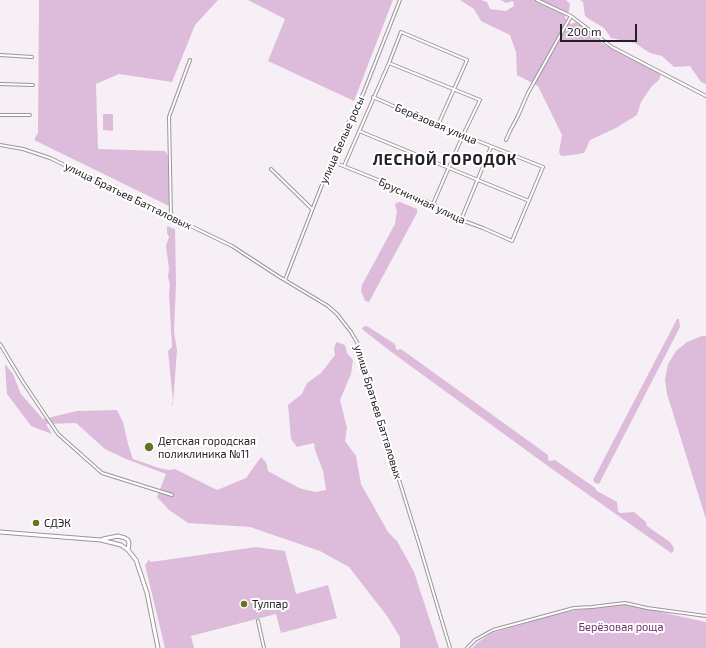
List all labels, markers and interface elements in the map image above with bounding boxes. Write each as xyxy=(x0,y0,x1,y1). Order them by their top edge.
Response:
scale bar xyxy=(562,16,639,42)
text: 200 m xyxy=(567,24,601,38)
street label: улица Белые росы xyxy=(317,94,367,186)
street label: Берёзовая улица xyxy=(393,101,479,147)
district label: ЛЕСНОЙ ГОРОДОК xyxy=(373,151,517,169)
street label: улица Братьев Батталовых xyxy=(62,159,194,233)
street label: Брусничная улица xyxy=(376,175,468,227)
street label: улица Братьев Батталовых xyxy=(351,343,405,481)
place label: Детская городская поликлиника №11 xyxy=(158,434,256,460)
marker: Детская городская поликлиника №11 xyxy=(143,441,155,453)
place label: СДЭК xyxy=(44,516,71,530)
marker: СДЭК xyxy=(31,518,41,528)
place label: Тулпар xyxy=(252,597,288,611)
marker: Тулпар xyxy=(239,599,249,609)
park label: Берёзовая роща xyxy=(578,620,664,634)

